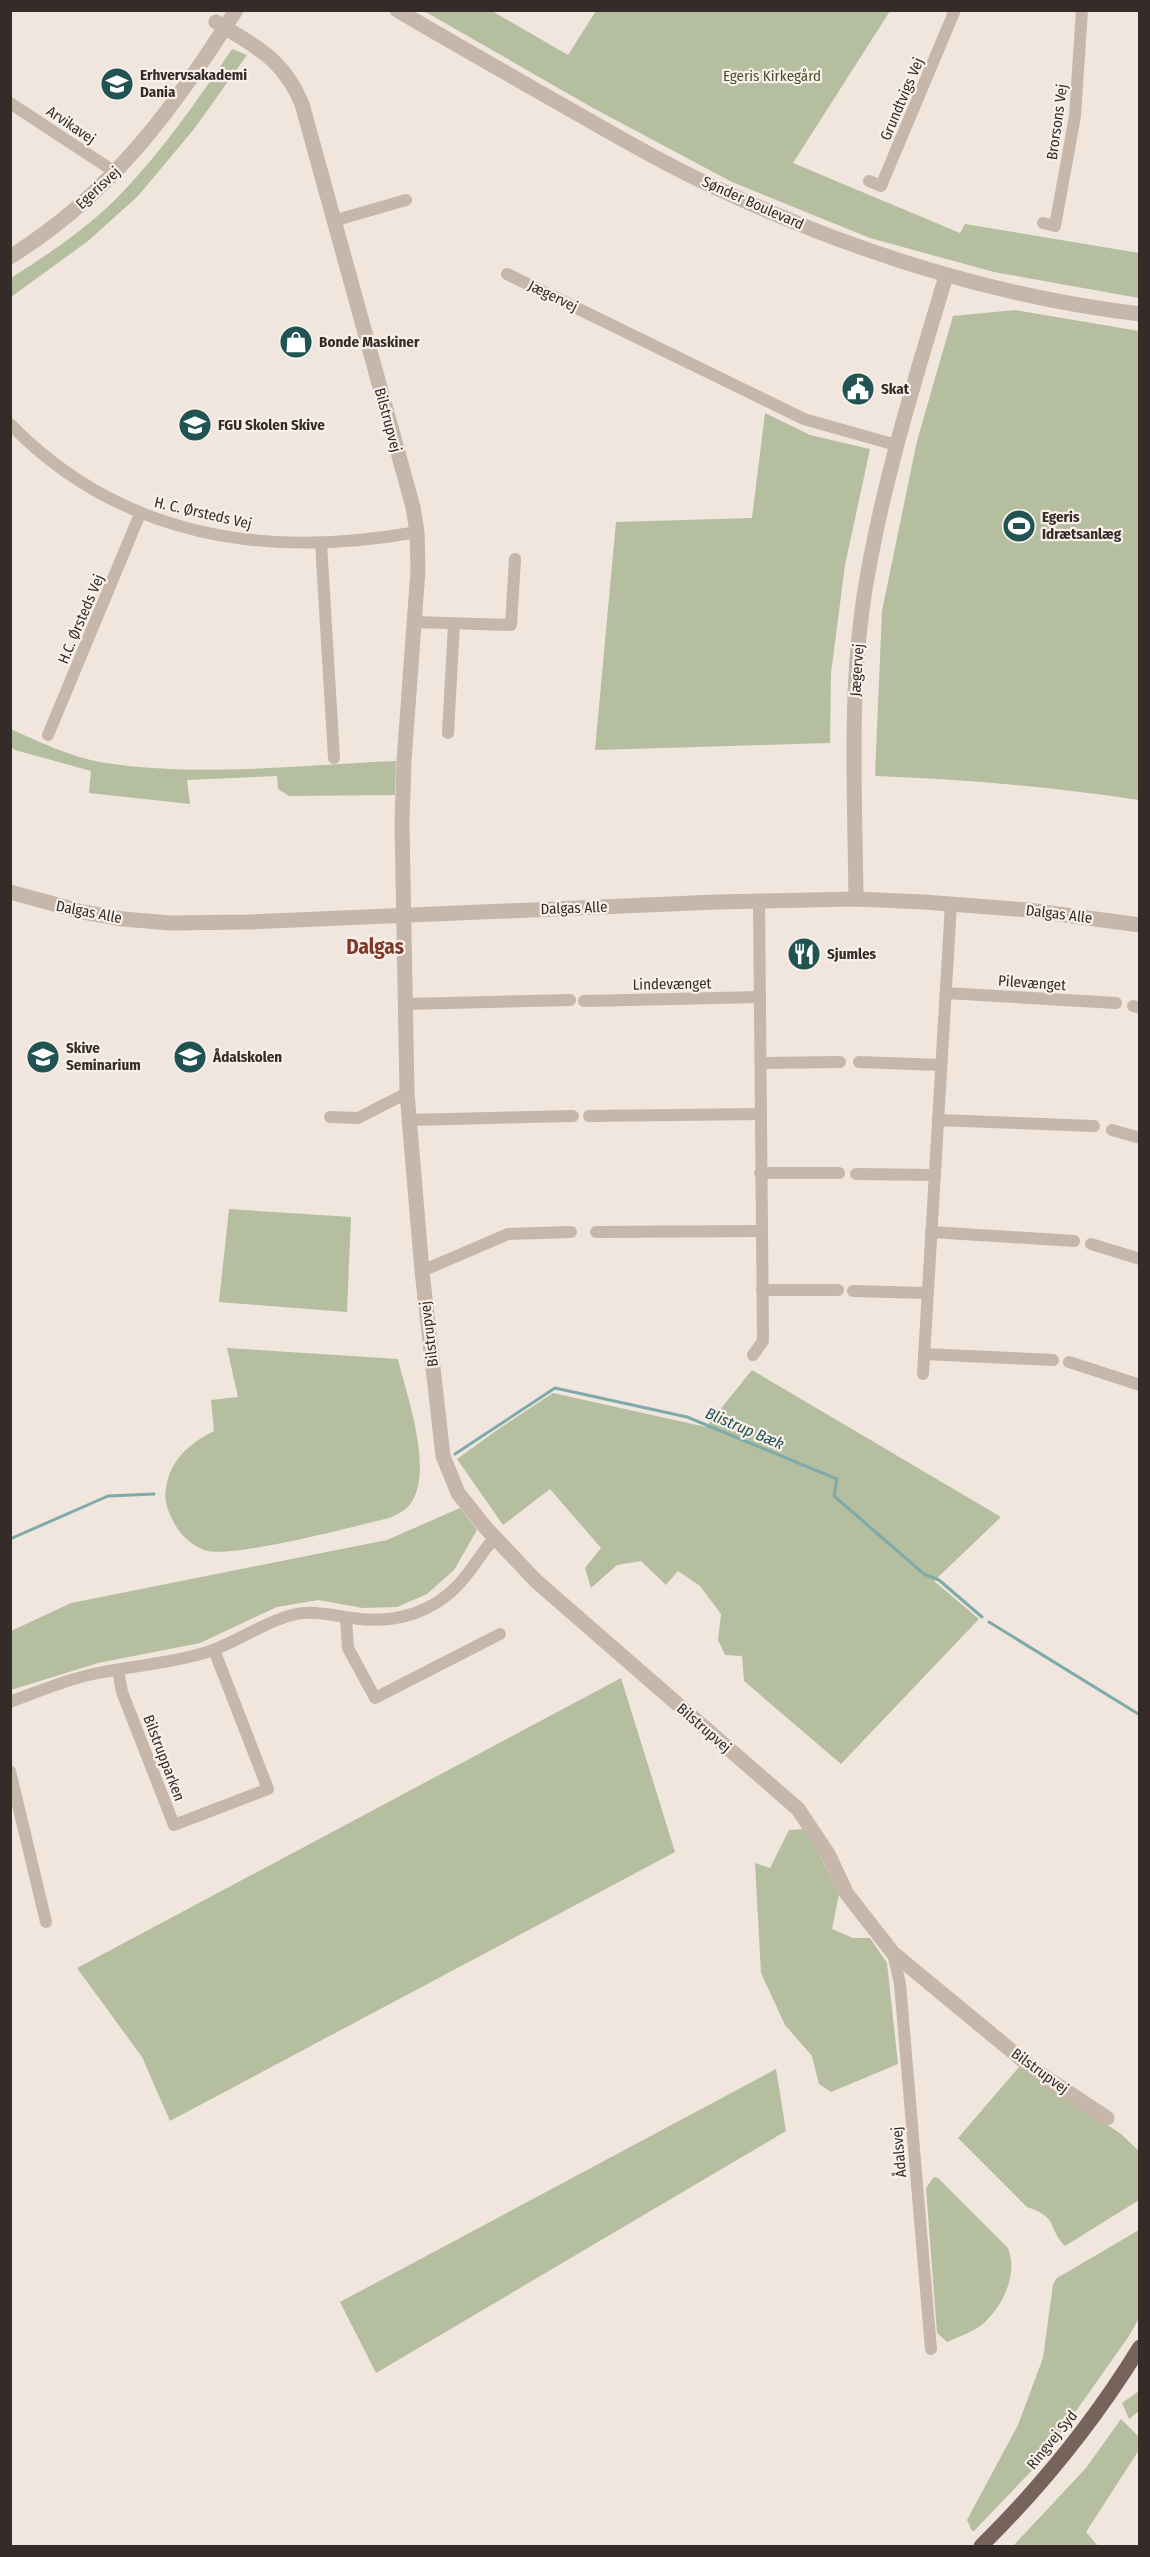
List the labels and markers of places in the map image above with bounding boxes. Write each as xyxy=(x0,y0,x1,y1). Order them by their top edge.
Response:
school or university icon: Erhvervsakademi Dania xyxy=(99,66,135,102)
place label: Erhvervsakademi Dania xyxy=(140,66,247,101)
shop icon: Bonde Maskiner xyxy=(278,324,314,360)
place label: Bonde Maskiner xyxy=(319,333,420,351)
public building icon: Skat xyxy=(840,371,876,407)
place label: Skat xyxy=(881,380,910,398)
school or university icon: FGU Skolen Skive xyxy=(177,407,213,443)
place label: FGU Skolen Skive xyxy=(218,416,325,434)
sports icon: Egeris Idrætsanlæg xyxy=(1001,508,1037,544)
place label: Egeris Idrætsanlæg xyxy=(1042,508,1122,543)
restaurant icon: Sjumles xyxy=(786,936,822,972)
place label: Sjumles xyxy=(827,945,877,963)
school or university icon: Skive Seminarium xyxy=(25,1039,61,1075)
place label: Skive Seminarium xyxy=(66,1039,141,1074)
school or university icon: Ådalskolen xyxy=(172,1039,208,1075)
place label: Ådalskolen xyxy=(212,1048,282,1066)

